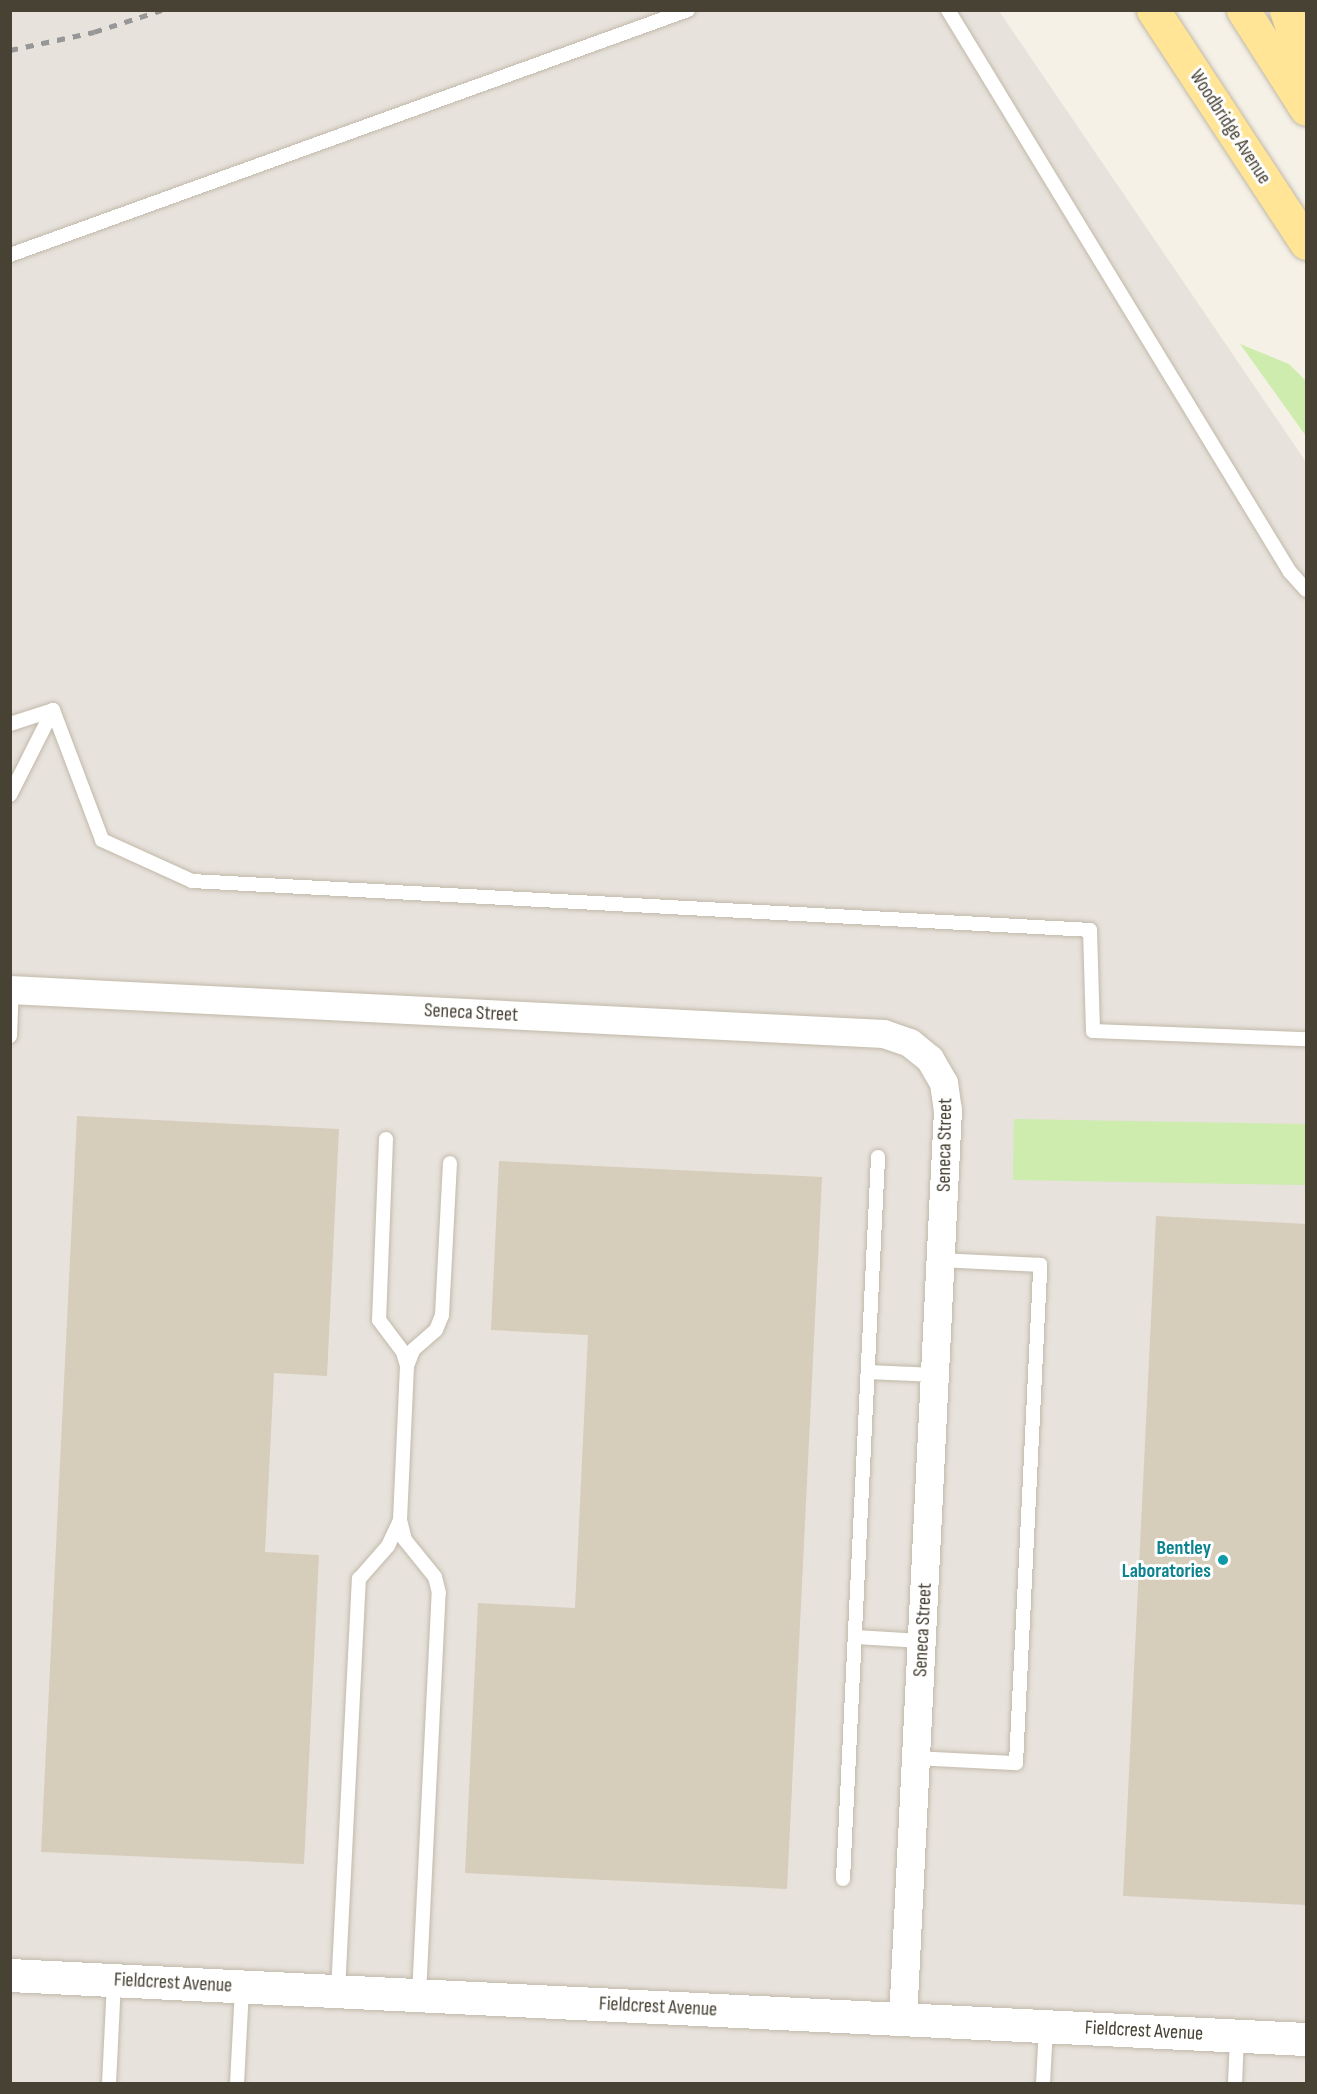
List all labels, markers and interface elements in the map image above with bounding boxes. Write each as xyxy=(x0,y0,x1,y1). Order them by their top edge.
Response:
street label: Woodbridge Avenue xyxy=(1184,65,1276,189)
street label: Seneca Street xyxy=(423,999,519,1027)
street label: Seneca Street xyxy=(932,1098,958,1192)
place label: Bentley Laboratories xyxy=(1122,1536,1211,1583)
marker: Bentley Laboratories xyxy=(1216,1553,1230,1567)
street label: Seneca Street xyxy=(909,1582,937,1678)
street label: Fieldcrest Avenue xyxy=(113,1968,233,1998)
street label: Fieldcrest Avenue xyxy=(598,1992,718,2022)
street label: Fieldcrest Avenue xyxy=(1084,2016,1204,2046)

